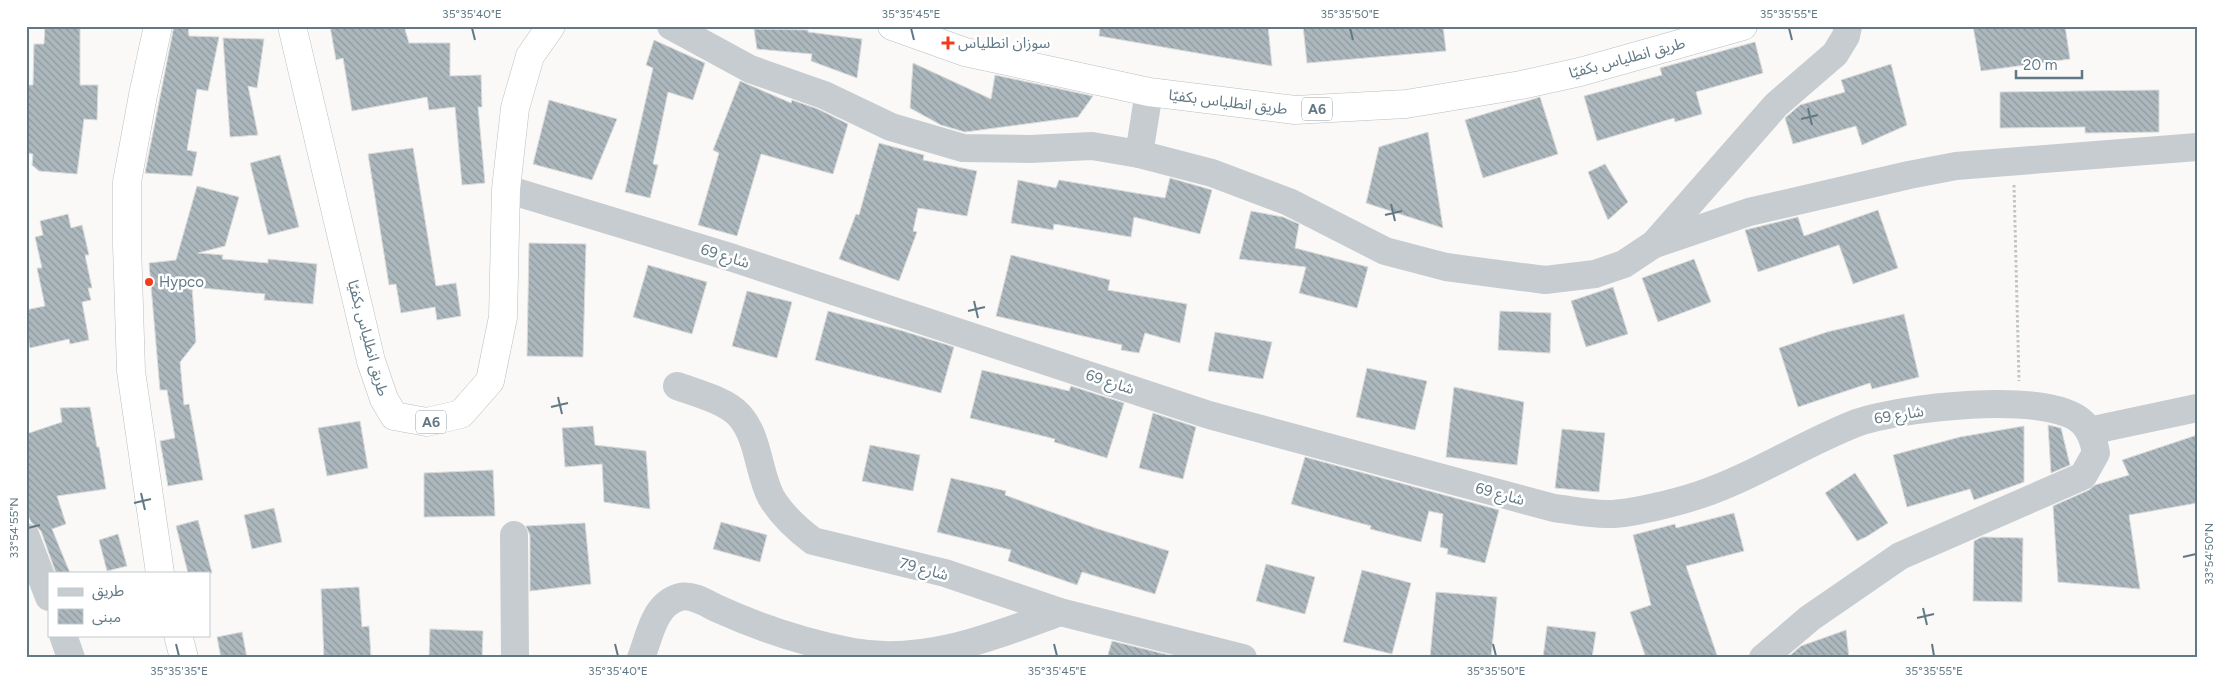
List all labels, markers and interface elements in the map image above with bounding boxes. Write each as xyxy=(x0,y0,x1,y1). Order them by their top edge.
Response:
text: 35°35'40"E xyxy=(442,7,502,21)
text: 35°35'45"E xyxy=(882,7,940,21)
text: 35°35'50"E xyxy=(1320,7,1380,21)
text: 35°35'55"E xyxy=(1760,7,1818,21)
place label: سوزان انطلياس xyxy=(958,34,1051,52)
street label: طريق انطلياس بكفيّا xyxy=(1567,34,1687,83)
marker: سوزان انطلياس xyxy=(942,37,954,49)
scale bar xyxy=(2016,48,2082,80)
text: 20 m xyxy=(2023,56,2057,74)
street label: طريق انطلياس بكفيّا xyxy=(1167,86,1288,119)
road number: A6 xyxy=(1302,98,1332,120)
street label: شارع 69 xyxy=(698,240,752,275)
place label: Hypco xyxy=(159,273,204,291)
marker: Hypco xyxy=(143,276,155,288)
street label: طريق انطلياس بكفيّا xyxy=(343,278,392,398)
street label: شارع 69 xyxy=(1083,366,1137,401)
street label: شارع 69 xyxy=(1873,402,1926,431)
road number: A6 xyxy=(416,411,446,434)
street label: شارع 69 xyxy=(1473,479,1527,512)
text: 33°54'55"N xyxy=(7,497,21,559)
text: 33°54'50"N xyxy=(2202,523,2216,585)
street label: شارع 79 xyxy=(897,554,950,587)
legend xyxy=(48,572,210,636)
text: طريق xyxy=(92,582,124,601)
text: مبنى xyxy=(92,608,121,626)
text: 35°35'35"E xyxy=(150,664,208,678)
text: 35°35'40"E xyxy=(588,664,648,678)
text: 35°35'45"E xyxy=(1028,664,1086,678)
text: 35°35'50"E xyxy=(1466,664,1526,678)
text: 35°35'55"E xyxy=(1905,664,1963,678)

